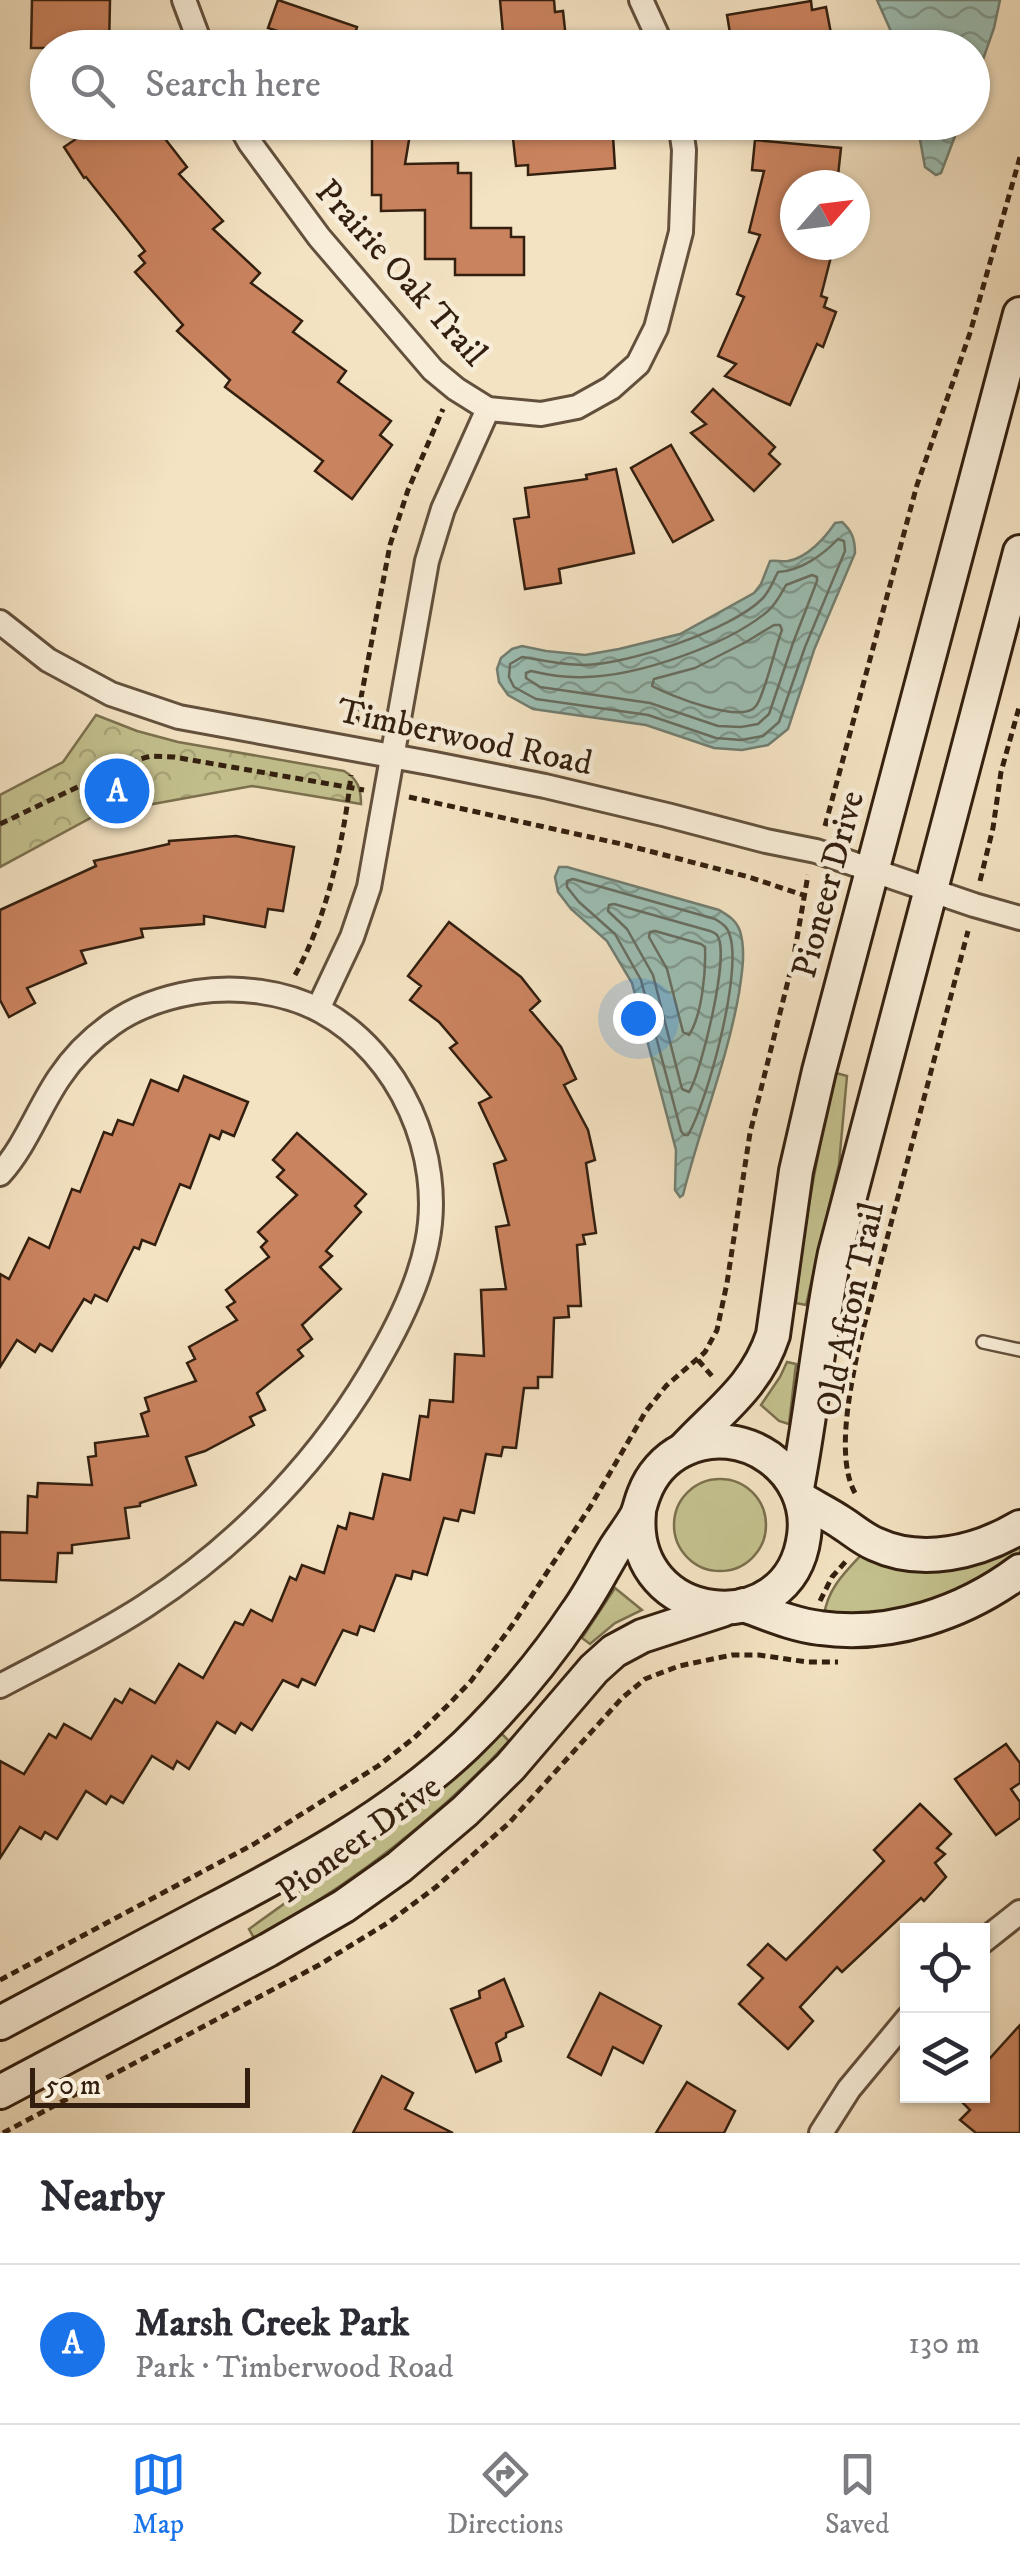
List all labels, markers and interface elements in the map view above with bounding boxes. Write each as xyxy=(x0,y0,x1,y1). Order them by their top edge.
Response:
search box xyxy=(30,30,990,140)
icon: search xyxy=(65,58,120,113)
text: Search here xyxy=(145,61,321,109)
north arrow xyxy=(780,170,870,260)
street label: Prairie Oak Trail xyxy=(305,171,496,376)
street label: Timberwood Road xyxy=(333,689,597,787)
pin: A xyxy=(84,754,150,828)
street label: Pioneer Drive xyxy=(783,786,875,983)
your location xyxy=(613,993,664,1044)
street label: Old Afton Trail xyxy=(807,1198,895,1421)
street label: Pioneer Drive xyxy=(269,1765,450,1914)
map controls xyxy=(900,1923,990,2103)
button: locate xyxy=(900,1923,990,2013)
button: layers xyxy=(900,2013,990,2103)
scale bar xyxy=(30,2063,250,2108)
text: 50 m xyxy=(45,2068,101,2103)
text: Nearby xyxy=(40,2172,164,2224)
text: Marsh Creek Park xyxy=(135,2300,409,2348)
text: A xyxy=(62,2324,83,2364)
text: 130 m xyxy=(908,2324,980,2364)
text: Park · Timberwood Road xyxy=(135,2348,454,2388)
tab: Map xyxy=(131,2447,186,2542)
tab: Directions xyxy=(447,2447,563,2542)
tab: Saved xyxy=(825,2447,889,2542)

